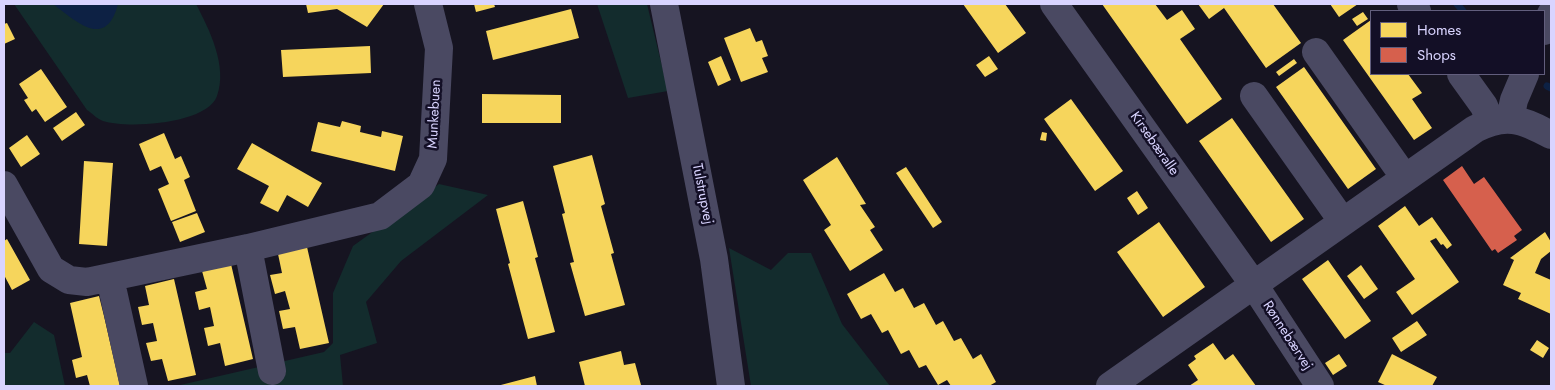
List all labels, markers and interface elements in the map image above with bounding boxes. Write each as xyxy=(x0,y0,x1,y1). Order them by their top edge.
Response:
legend xyxy=(1370,10,1545,75)
text: Homes xyxy=(1417,19,1461,41)
text: Shops xyxy=(1417,44,1456,66)
street label: Munkebuen xyxy=(425,79,445,149)
street label: Kirsebæralle xyxy=(1126,109,1182,179)
street label: Tulstrupvej xyxy=(688,162,716,226)
street label: Rønnebærvej xyxy=(1258,298,1316,374)

